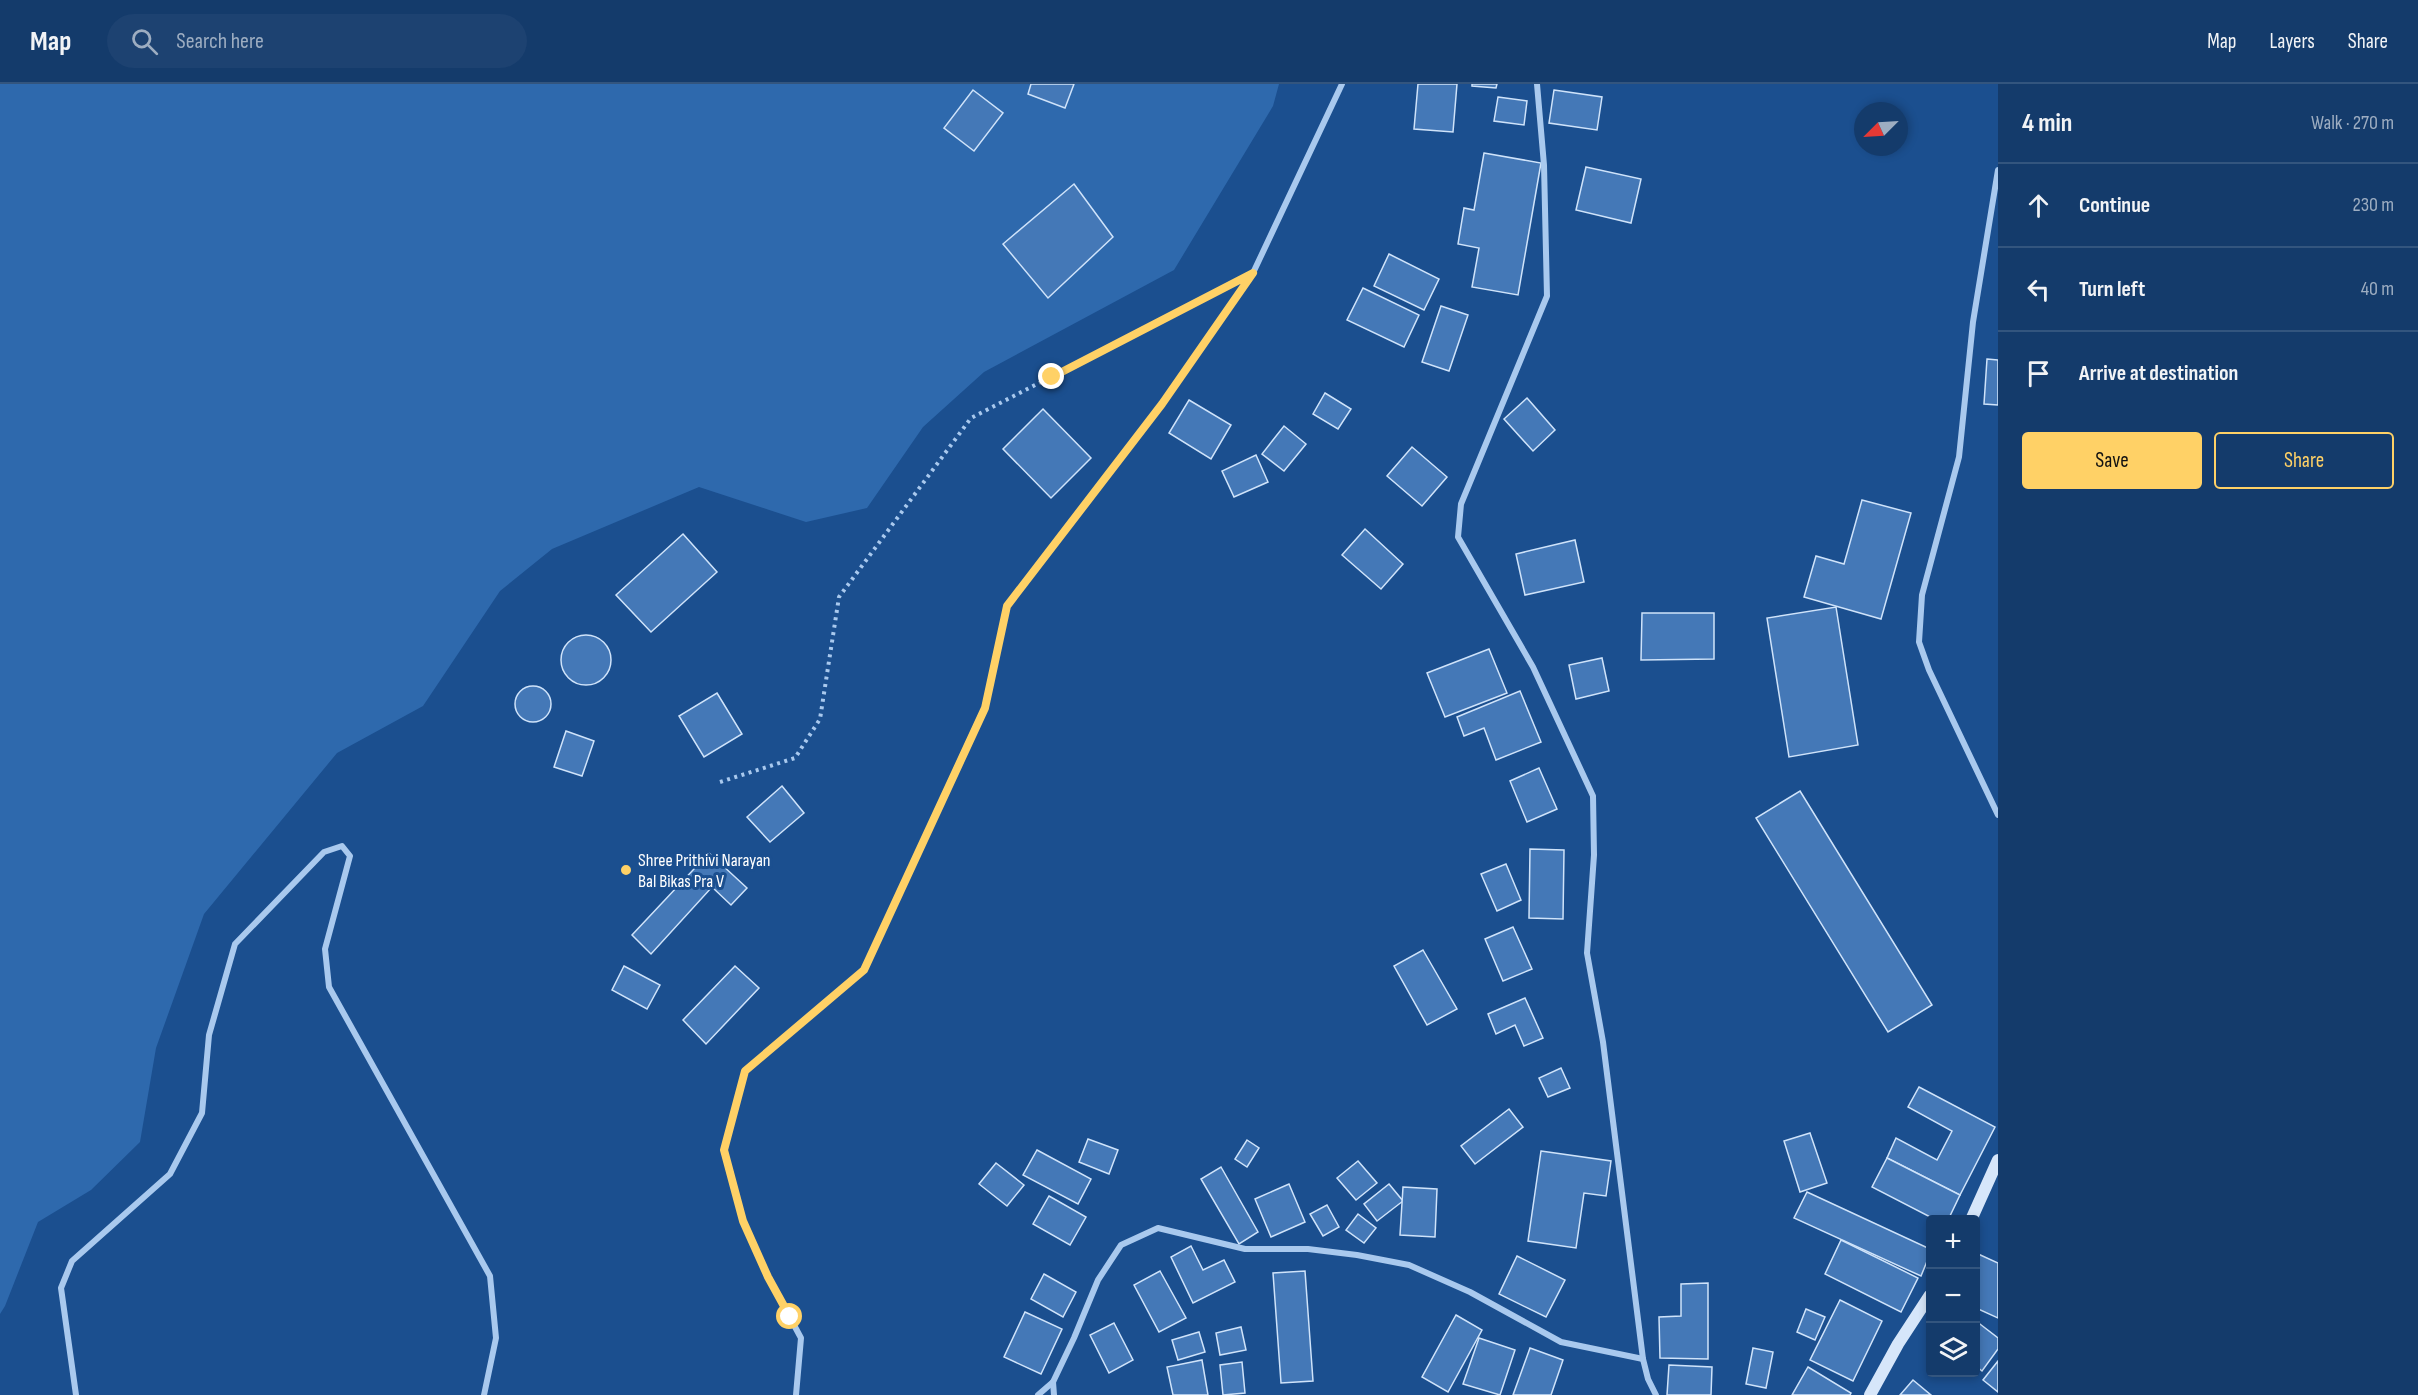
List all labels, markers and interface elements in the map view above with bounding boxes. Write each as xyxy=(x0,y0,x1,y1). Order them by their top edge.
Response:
search box xyxy=(107,14,527,68)
text: Map xyxy=(30,25,71,58)
icon: search xyxy=(128,25,161,58)
text: Search here xyxy=(176,28,264,55)
text: Map xyxy=(2207,29,2236,54)
text: Layers xyxy=(2269,29,2315,54)
text: Share xyxy=(2348,29,2388,54)
north arrow xyxy=(1854,102,1908,156)
text: 4 min xyxy=(2022,108,2072,139)
text: Walk · 270 m xyxy=(2311,111,2394,135)
icon: ahead xyxy=(2022,189,2055,222)
text: Continue xyxy=(2079,192,2150,219)
text: 230 m xyxy=(2352,193,2394,217)
icon: left xyxy=(2022,273,2055,306)
text: Turn left xyxy=(2079,276,2145,303)
text: 40 m xyxy=(2361,277,2394,301)
icon: arrive xyxy=(2022,357,2055,390)
text: Arrive at destination xyxy=(2079,360,2238,387)
route end xyxy=(1038,363,1064,389)
button: Save xyxy=(2022,432,2202,489)
button: Share xyxy=(2214,432,2394,489)
place label: Shree Prithivi Narayan Bal Bikas Pra V xyxy=(638,850,771,892)
marker: Shree Prithivi Narayan Bal Bikas Pra V xyxy=(619,863,633,877)
map controls xyxy=(1926,1215,1980,1377)
button: + xyxy=(1926,1215,1980,1269)
button: − xyxy=(1926,1269,1980,1323)
route start xyxy=(776,1303,802,1329)
button: layers xyxy=(1926,1323,1980,1377)

